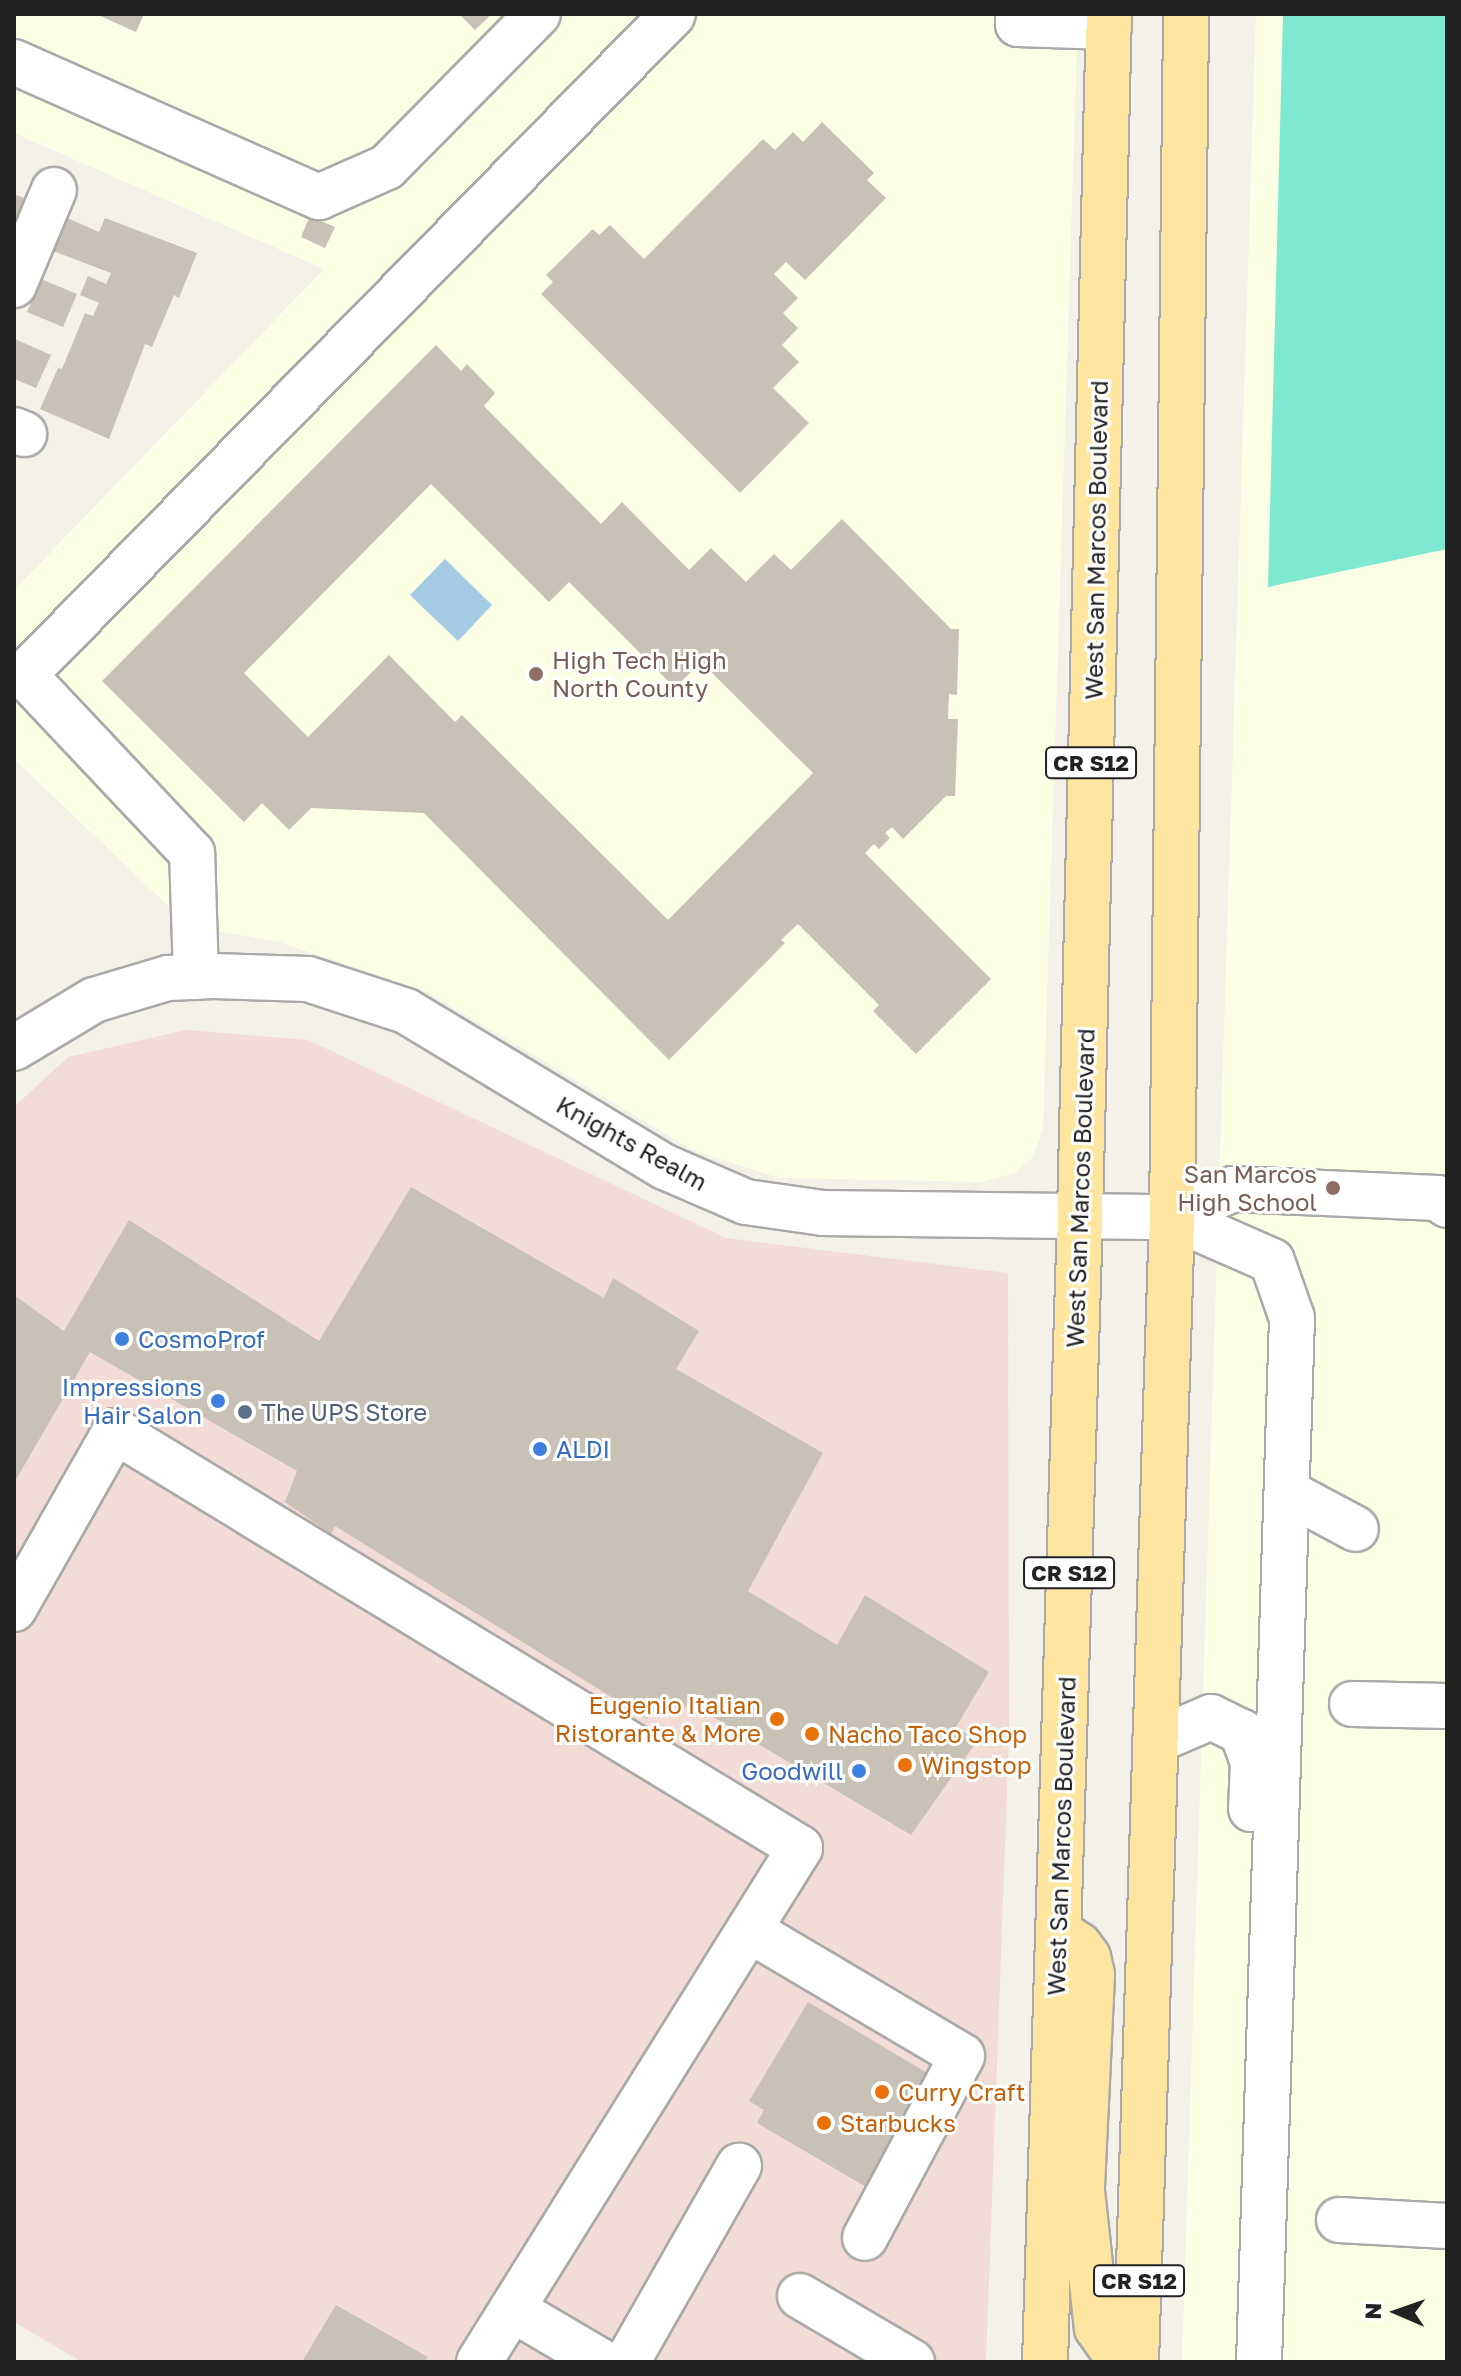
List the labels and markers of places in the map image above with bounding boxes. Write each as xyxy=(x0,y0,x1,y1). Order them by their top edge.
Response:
place label: High Tech High North County xyxy=(552,646,727,702)
marker: High Tech High North County xyxy=(527,665,545,683)
place label: San Marcos High School xyxy=(1177,1160,1317,1216)
marker: San Marcos High School xyxy=(1324,1179,1342,1197)
place label: CosmoProf xyxy=(138,1325,265,1353)
marker: CosmoProf xyxy=(113,1330,131,1348)
place label: Impressions Hair Salon xyxy=(62,1373,202,1429)
marker: Impressions Hair Salon xyxy=(209,1392,227,1410)
place label: The UPS Store xyxy=(261,1398,427,1426)
marker: The UPS Store xyxy=(236,1403,254,1421)
place label: ALDI xyxy=(556,1435,610,1463)
marker: ALDI xyxy=(531,1440,549,1458)
place label: Eugenio Italian Ristorante & More xyxy=(555,1691,761,1747)
marker: Eugenio Italian Ristorante & More xyxy=(768,1710,786,1728)
place label: Nacho Taco Shop xyxy=(828,1720,1027,1748)
marker: Nacho Taco Shop xyxy=(803,1725,821,1743)
place label: Wingstop xyxy=(921,1751,1031,1779)
marker: Wingstop xyxy=(896,1756,914,1774)
place label: Goodwill xyxy=(741,1757,843,1785)
marker: Goodwill xyxy=(850,1762,868,1780)
place label: Curry Craft xyxy=(898,2078,1025,2106)
marker: Curry Craft xyxy=(873,2083,891,2101)
place label: Starbucks xyxy=(840,2109,956,2137)
marker: Starbucks xyxy=(815,2114,833,2132)

